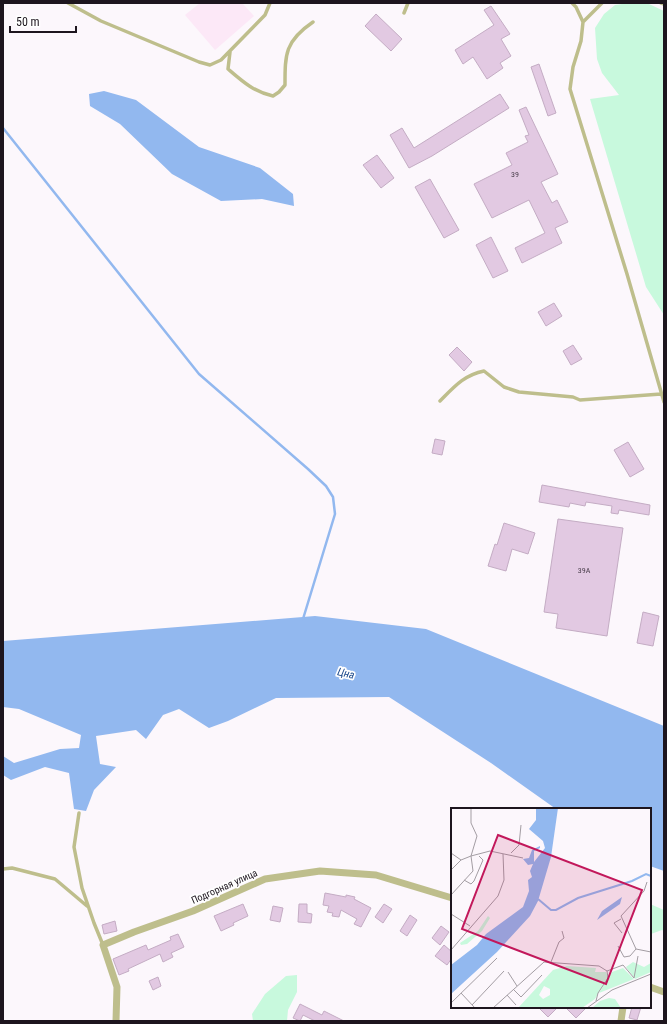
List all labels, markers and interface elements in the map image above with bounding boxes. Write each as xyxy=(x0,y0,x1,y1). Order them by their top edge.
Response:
scale bar xyxy=(10,8,76,34)
text: 50 m xyxy=(16,15,40,29)
house number: 39 xyxy=(511,170,519,179)
house number: 39А xyxy=(578,566,591,575)
water label: Цна xyxy=(336,665,356,682)
inset map xyxy=(451,808,651,1008)
street label: Подгорная улица xyxy=(190,867,259,906)

